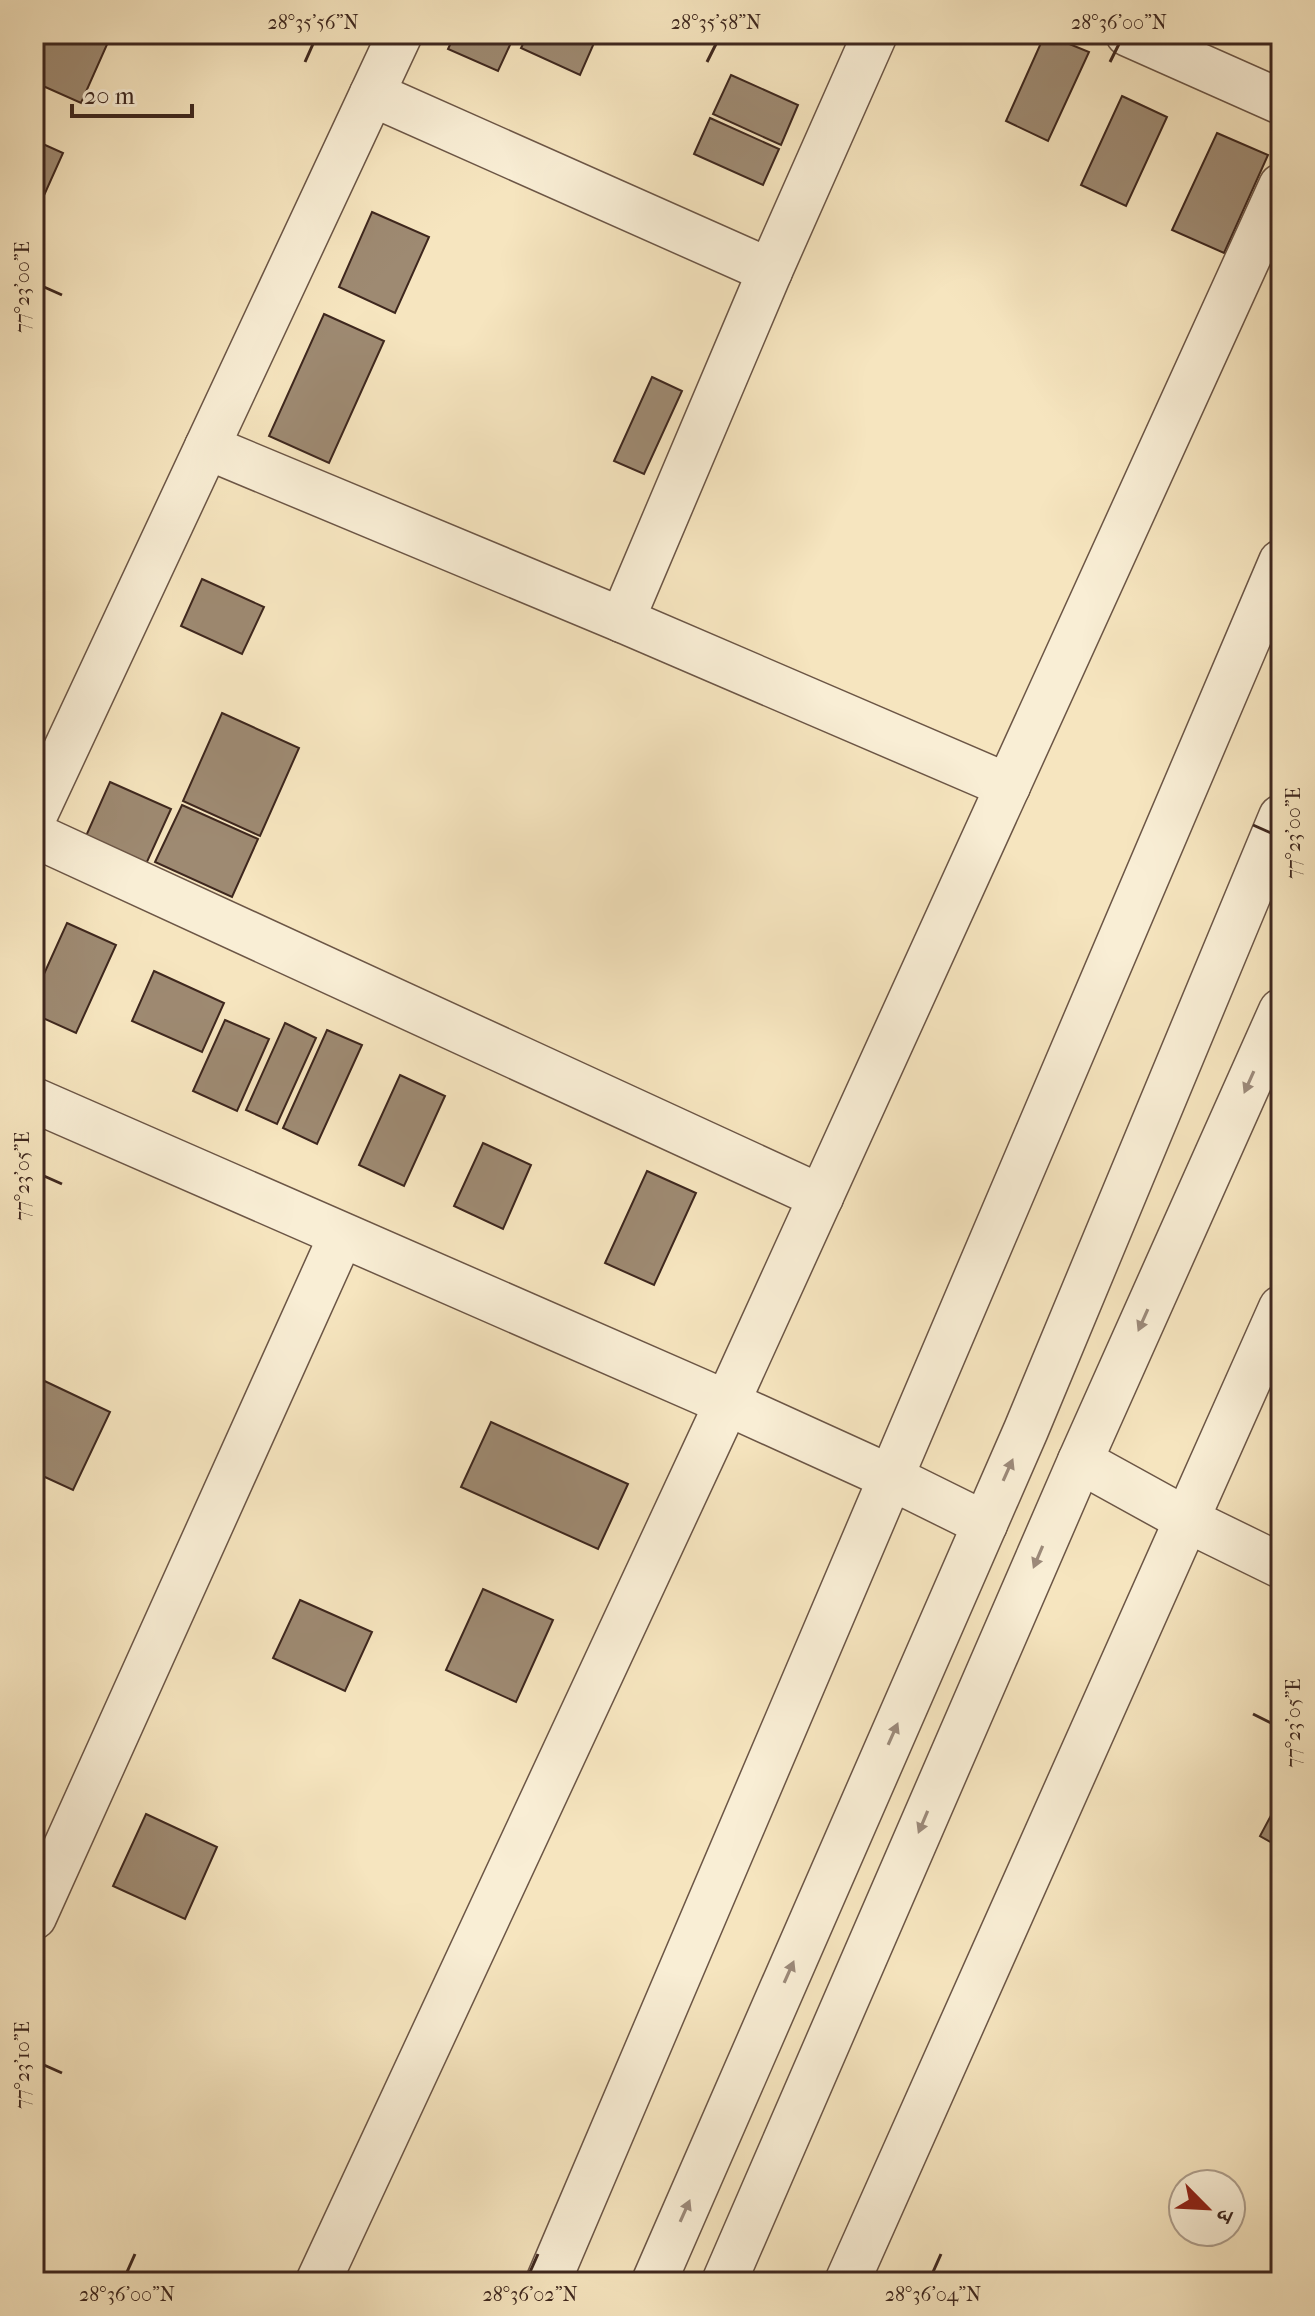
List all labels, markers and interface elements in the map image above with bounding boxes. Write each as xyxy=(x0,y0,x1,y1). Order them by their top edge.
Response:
text: 28°35'56"N xyxy=(267,11,359,34)
text: 28°35'58"N xyxy=(671,11,761,34)
text: 28°36'00"N xyxy=(1071,11,1167,34)
scale bar xyxy=(72,68,192,118)
text: 20 m xyxy=(84,82,135,110)
text: 77°23'00"E xyxy=(11,241,34,333)
text: 77°23'00"E xyxy=(1282,787,1305,879)
one-way arrow xyxy=(1242,1071,1256,1094)
text: 77°23'05"E xyxy=(11,1131,34,1221)
one-way arrow xyxy=(1136,1308,1150,1331)
one-way arrow xyxy=(1002,1458,1015,1482)
one-way arrow xyxy=(1031,1546,1044,1569)
text: 77°23'05"E xyxy=(1282,1678,1305,1768)
one-way arrow xyxy=(887,1722,900,1746)
one-way arrow xyxy=(917,1810,930,1834)
one-way arrow xyxy=(783,1960,796,1984)
text: 77°23'10"E xyxy=(11,2021,34,2109)
north arrow xyxy=(1167,2168,1247,2248)
one-way arrow xyxy=(679,2199,692,2222)
text: उ xyxy=(1209,2203,1239,2228)
text: 28°36'00"N xyxy=(79,2283,175,2306)
text: 28°36'02"N xyxy=(482,2283,578,2306)
text: 28°36'04"N xyxy=(885,2283,981,2306)

